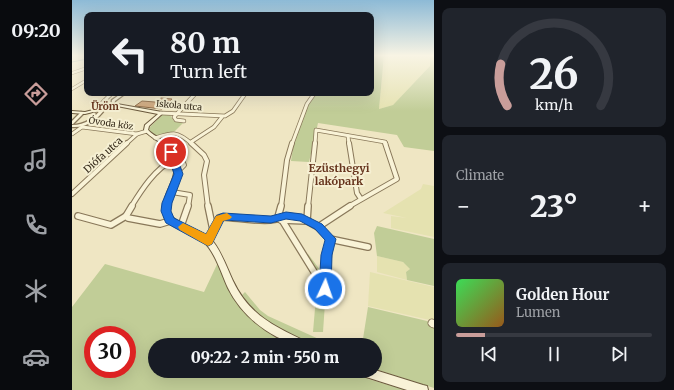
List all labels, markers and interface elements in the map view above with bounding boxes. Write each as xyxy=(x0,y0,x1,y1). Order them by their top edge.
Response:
text: 09:20 xyxy=(11,19,61,42)
text: 80 m xyxy=(170,25,241,61)
icon: left xyxy=(104,28,156,80)
text: 26 xyxy=(529,47,579,99)
text: Turn left xyxy=(170,60,247,83)
icon: directions xyxy=(22,80,50,108)
text: km/h xyxy=(535,95,573,113)
street label: Iskola utca xyxy=(156,98,203,113)
district label: Üröm xyxy=(91,100,119,113)
street label: Óvoda köz xyxy=(88,113,134,132)
street label: Diófa utca xyxy=(81,134,126,176)
pin xyxy=(154,135,188,169)
icon: arrive xyxy=(160,141,182,163)
icon: music xyxy=(22,146,50,174)
district label: Ezüsthegyi lakópark xyxy=(308,161,370,188)
text: Climate xyxy=(456,167,504,184)
text: 23° xyxy=(530,187,578,225)
text: − xyxy=(456,192,471,220)
text: + xyxy=(637,192,652,220)
icon: phone xyxy=(22,211,50,239)
position arrow xyxy=(304,268,346,310)
icon: climate xyxy=(22,277,50,305)
text: Golden Hour xyxy=(516,285,610,304)
text: Lumen xyxy=(516,304,560,321)
speed limit sign: 30 xyxy=(84,326,136,378)
icon: car xyxy=(22,343,50,371)
icon: previous xyxy=(478,343,500,365)
icon: pause xyxy=(543,343,565,365)
icon: next xyxy=(608,343,630,365)
text: 09:22 · 2 min · 550 m xyxy=(191,348,339,367)

